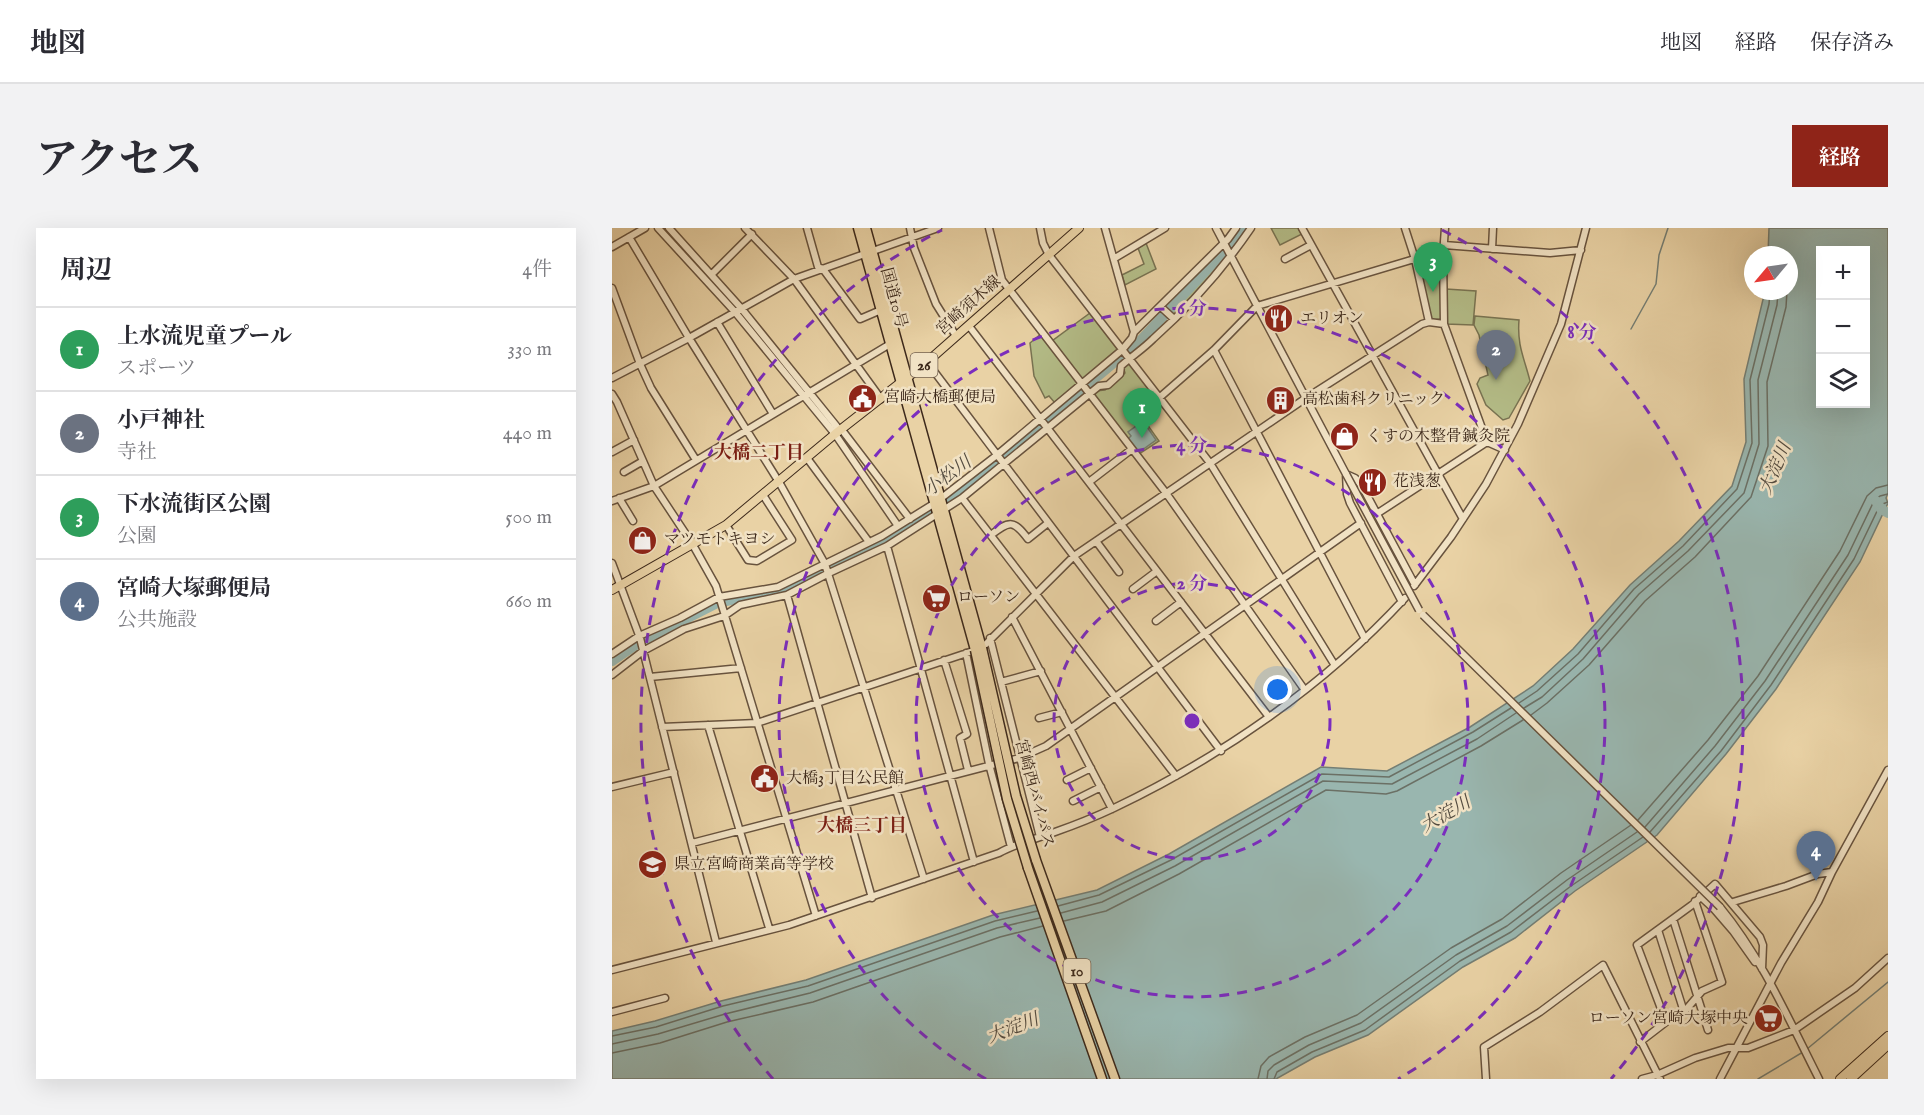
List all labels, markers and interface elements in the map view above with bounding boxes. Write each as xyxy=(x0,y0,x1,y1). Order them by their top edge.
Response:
text: 地図 xyxy=(30,27,86,62)
text: 地図 xyxy=(1660,30,1702,57)
text: 経路 xyxy=(1735,30,1777,57)
text: 保存済み xyxy=(1810,30,1894,57)
button: 経路 xyxy=(1792,125,1888,187)
text: アクセス xyxy=(36,135,203,188)
pin: 3 xyxy=(1414,242,1452,292)
north arrow xyxy=(1744,246,1798,300)
map controls xyxy=(1816,246,1870,408)
button: + xyxy=(1816,246,1870,300)
text: 周辺 xyxy=(60,254,112,287)
text: 4件 xyxy=(522,257,552,282)
street label: 国道10号 xyxy=(875,266,911,330)
street label: 宮崎須木線 xyxy=(933,272,1005,340)
text: 6 分 xyxy=(1177,298,1207,321)
button: − xyxy=(1816,300,1870,354)
restaurant icon: エリオン xyxy=(1263,303,1295,335)
place label: エリオン xyxy=(1300,309,1364,329)
text: 8 分 xyxy=(1568,322,1597,345)
text: 上水流児童プール xyxy=(117,323,292,351)
pin: 2 xyxy=(1476,330,1516,380)
text: 1 xyxy=(76,337,83,362)
text: 330 m xyxy=(507,337,552,362)
road number: 26 xyxy=(910,353,938,377)
button: layers xyxy=(1816,354,1870,408)
text: スポーツ xyxy=(117,356,196,381)
public building icon: 宮崎大橋郵便局 xyxy=(847,382,879,414)
building icon: 高松歯科クリニック xyxy=(1265,384,1297,416)
place label: 宮崎大橋郵便局 xyxy=(884,388,996,408)
pin: 1 xyxy=(1122,388,1162,438)
place label: 高松歯科クリニック xyxy=(1302,390,1445,410)
text: 小戸神社 xyxy=(117,407,205,435)
text: 2 xyxy=(75,421,84,446)
text: 440 m xyxy=(503,421,552,446)
shop icon: くすの木整骨鍼灸院 xyxy=(1329,421,1361,453)
place label: くすの木整骨鍼灸院 xyxy=(1366,427,1510,447)
text: 4 分 xyxy=(1177,435,1207,458)
water label: 大淀川 xyxy=(1755,438,1798,498)
text: 寺社 xyxy=(117,440,157,465)
district label: 大橋二丁目 xyxy=(714,442,804,465)
water label: 小松川 xyxy=(920,450,978,502)
restaurant icon: 花浅葱 xyxy=(1356,466,1388,498)
place label: 花浅葱 xyxy=(1393,472,1441,492)
text: 下水流街区公園 xyxy=(117,491,271,519)
text: 3 xyxy=(76,505,83,530)
text: 500 m xyxy=(505,505,552,530)
text: 公園 xyxy=(117,524,157,549)
shop icon: マツモトキヨシ xyxy=(627,524,659,556)
place label: マツモトキヨシ xyxy=(664,530,776,550)
text: 2 分 xyxy=(1177,573,1207,596)
text: 宮崎大塚郵便局 xyxy=(117,575,271,603)
supermarket icon: ローソン xyxy=(920,582,952,614)
place label: ローソン xyxy=(957,588,1020,608)
text: 4 xyxy=(75,589,84,614)
text: 660 m xyxy=(505,589,552,614)
text: 公共施設 xyxy=(117,608,197,633)
your location xyxy=(1263,675,1292,704)
centre of rings xyxy=(1182,711,1202,731)
street label: 宮崎西バイパス xyxy=(1010,737,1058,851)
public building icon: 大橋3丁目公民館 xyxy=(749,763,781,795)
place label: 大橋3丁目公民館 xyxy=(786,769,904,789)
water label: 大淀川 xyxy=(1417,791,1477,838)
district label: 大橋三丁目 xyxy=(817,815,907,838)
pin: 4 xyxy=(1796,832,1836,881)
school or university icon: 県立宮崎商業高等学校 xyxy=(637,849,669,881)
place label: 県立宮崎商業高等学校 xyxy=(674,855,834,875)
road number: 10 xyxy=(1064,959,1090,983)
supermarket icon: ローソン宮崎大塚中央 xyxy=(1753,1003,1785,1035)
water label: 大淀川 xyxy=(984,1008,1044,1049)
place label: ローソン宮崎大塚中央 xyxy=(1589,1009,1748,1029)

